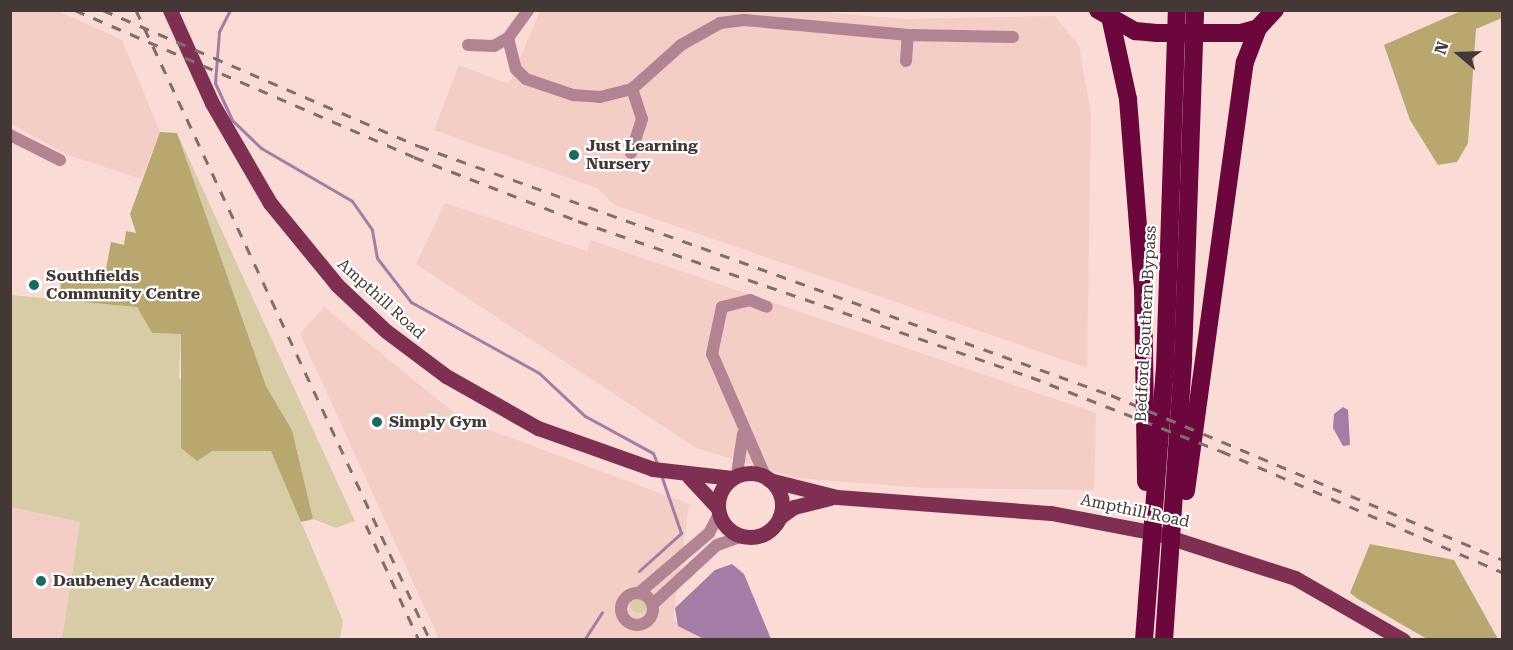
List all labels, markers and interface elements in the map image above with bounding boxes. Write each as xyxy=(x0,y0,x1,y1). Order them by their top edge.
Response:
north arrow xyxy=(1429,24,1489,84)
text: N xyxy=(1431,39,1452,57)
place label: Just Learning Nursery xyxy=(586,136,698,174)
marker: Just Learning Nursery xyxy=(567,148,581,162)
street label: Bedford Southern Bypass xyxy=(1131,225,1161,423)
street label: Ampthill Road xyxy=(333,255,429,343)
place label: Southfields Community Centre xyxy=(46,266,200,304)
marker: Southfields Community Centre xyxy=(27,278,41,292)
place label: Simply Gym xyxy=(389,412,487,432)
marker: Simply Gym xyxy=(370,415,384,429)
street label: Ampthill Road xyxy=(1079,490,1191,532)
place label: Daubeney Academy xyxy=(53,571,214,591)
marker: Daubeney Academy xyxy=(34,574,48,588)

